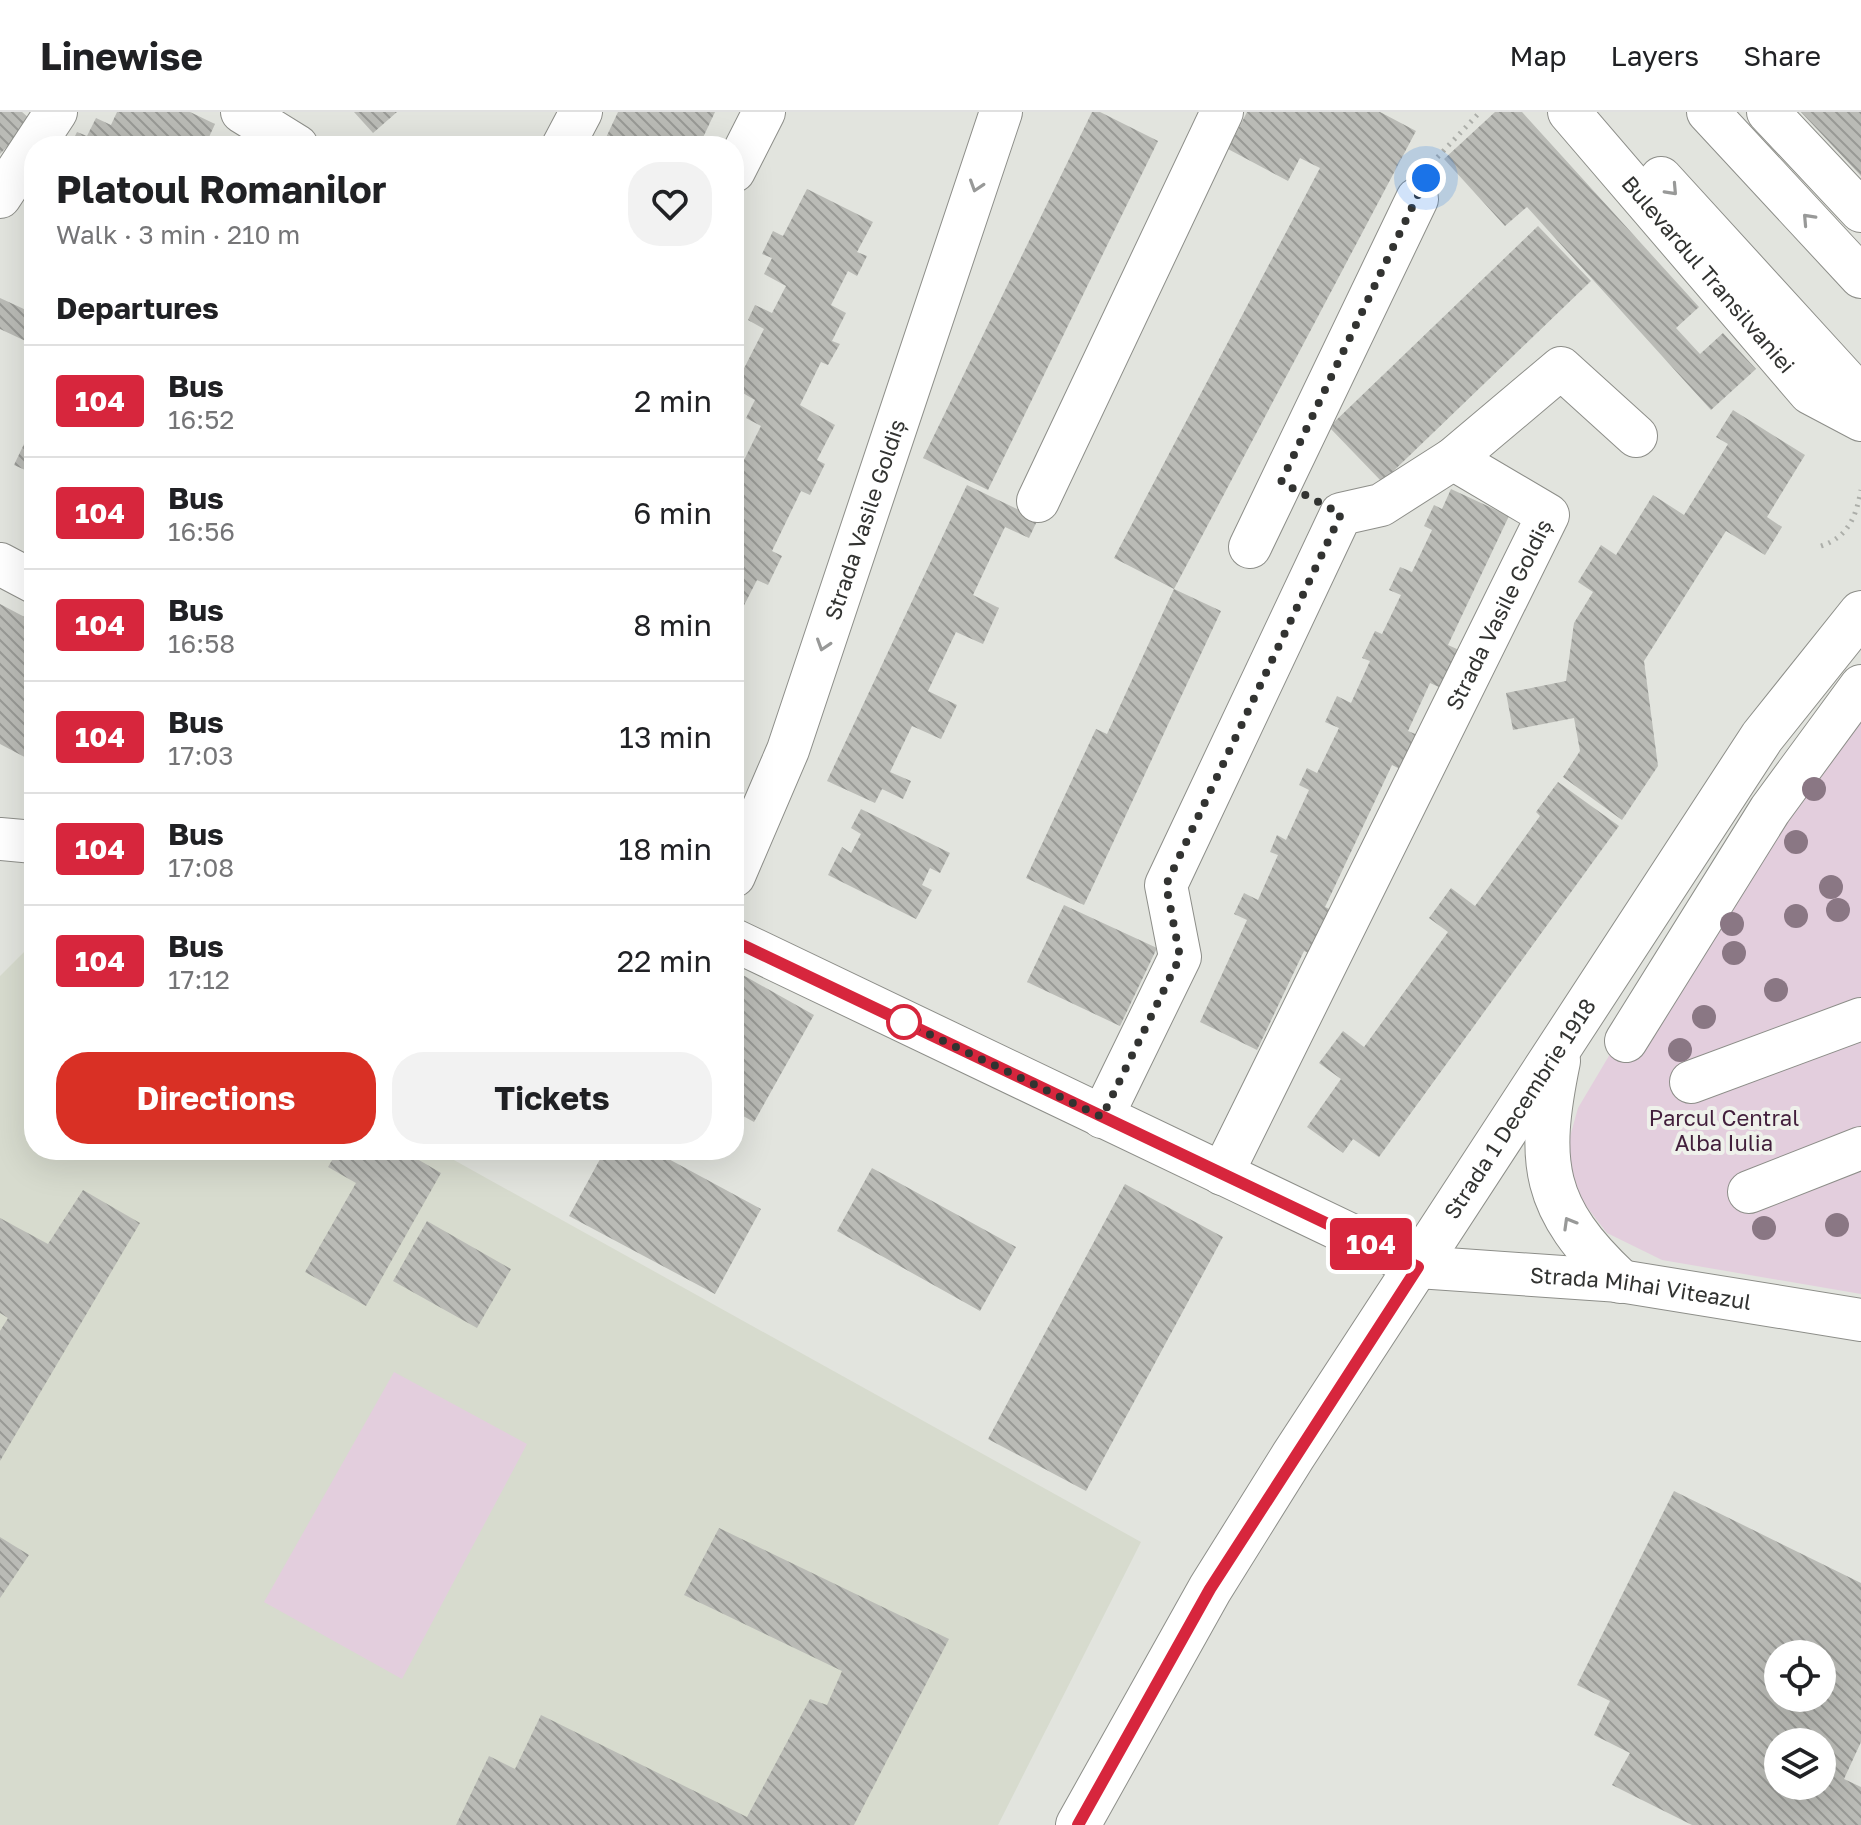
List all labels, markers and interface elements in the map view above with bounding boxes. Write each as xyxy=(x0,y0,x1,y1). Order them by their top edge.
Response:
text: Linewise xyxy=(40,33,203,78)
text: Map xyxy=(1509,39,1567,72)
text: Layers xyxy=(1611,39,1699,72)
text: Share xyxy=(1743,39,1821,72)
your location xyxy=(1406,158,1446,198)
button: heart xyxy=(628,162,712,246)
text: Platoul Romanilor xyxy=(56,166,387,211)
street label: Bulevardul Transilvaniei xyxy=(1617,170,1801,378)
one-way arrow xyxy=(969,179,985,192)
one-way arrow xyxy=(1663,181,1678,195)
one-way arrow xyxy=(1803,214,1817,229)
text: Walk · 3 min · 210 m xyxy=(56,219,300,250)
text: Departures xyxy=(56,290,219,326)
text: Bus xyxy=(168,368,224,404)
text: 2 min xyxy=(634,383,712,419)
text: 104 xyxy=(75,384,125,417)
text: 16:52 xyxy=(168,404,234,435)
street label: Strada Vasile Goldiș xyxy=(818,416,910,623)
text: Bus xyxy=(168,480,224,516)
text: 6 min xyxy=(633,495,712,531)
text: 104 xyxy=(75,496,125,529)
street label: Strada Vasile Goldiș xyxy=(1440,514,1557,715)
text: 16:56 xyxy=(168,516,235,547)
text: Bus xyxy=(168,592,224,628)
text: 8 min xyxy=(633,607,712,643)
text: 104 xyxy=(75,608,125,641)
text: 16:58 xyxy=(168,628,235,659)
one-way arrow xyxy=(816,638,832,651)
text: Bus xyxy=(168,704,224,740)
text: 13 min xyxy=(619,719,712,755)
text: 104 xyxy=(75,720,125,753)
text: 17:03 xyxy=(168,740,234,771)
text: Bus xyxy=(168,816,224,852)
text: 18 min xyxy=(619,831,712,867)
text: 104 xyxy=(75,832,125,865)
text: 17:08 xyxy=(168,852,234,883)
text: Bus xyxy=(168,928,224,964)
text: 22 min xyxy=(617,943,712,979)
text: 104 xyxy=(75,944,125,977)
text: 17:12 xyxy=(168,964,230,995)
street label: Strada 1 Decembrie 1918 xyxy=(1437,993,1601,1224)
unlabelled marker xyxy=(887,1005,921,1039)
button: Directions xyxy=(56,1052,376,1144)
button: Tickets xyxy=(392,1052,712,1144)
park label: Parcul Central Alba Iulia xyxy=(1649,1104,1799,1156)
one-way arrow xyxy=(1563,1217,1579,1232)
line badge: 104 xyxy=(1325,1218,1417,1270)
text: 104 xyxy=(1346,1227,1396,1260)
street label: Strada Mihai Viteazul xyxy=(1529,1261,1754,1315)
map controls xyxy=(1764,1640,1836,1800)
button: locate xyxy=(1764,1640,1836,1712)
button: layers xyxy=(1764,1728,1836,1800)

